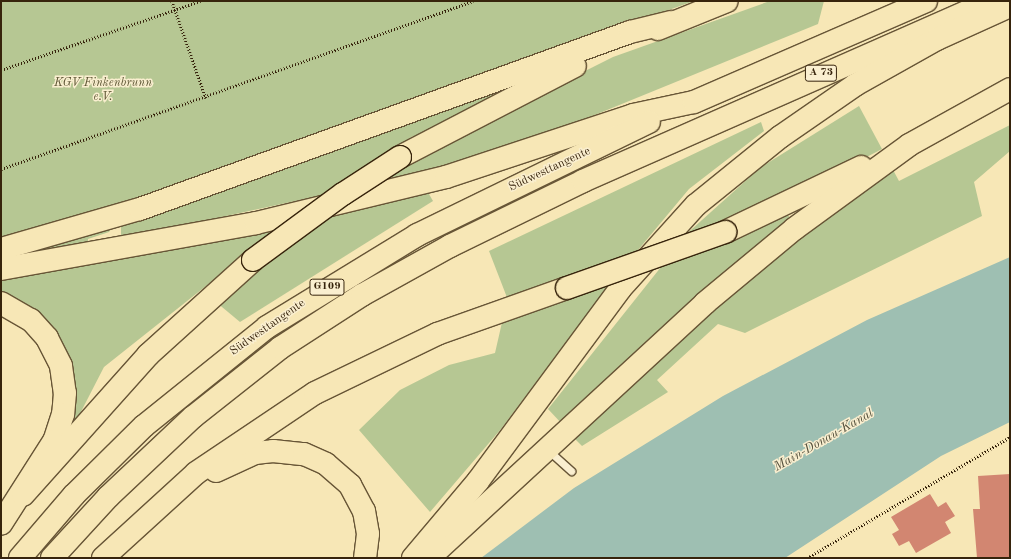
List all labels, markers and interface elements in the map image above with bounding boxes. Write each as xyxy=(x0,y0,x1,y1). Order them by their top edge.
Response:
road number: A 73 xyxy=(804,64,838,82)
park label: KGV Finkenbrunn e.V. xyxy=(54,77,152,105)
street label: Südwesttangente xyxy=(507,145,593,195)
road number: G109 xyxy=(309,278,345,296)
street label: Südwesttangente xyxy=(228,297,308,359)
water label: Main-Donau-Kanal xyxy=(771,406,877,476)

